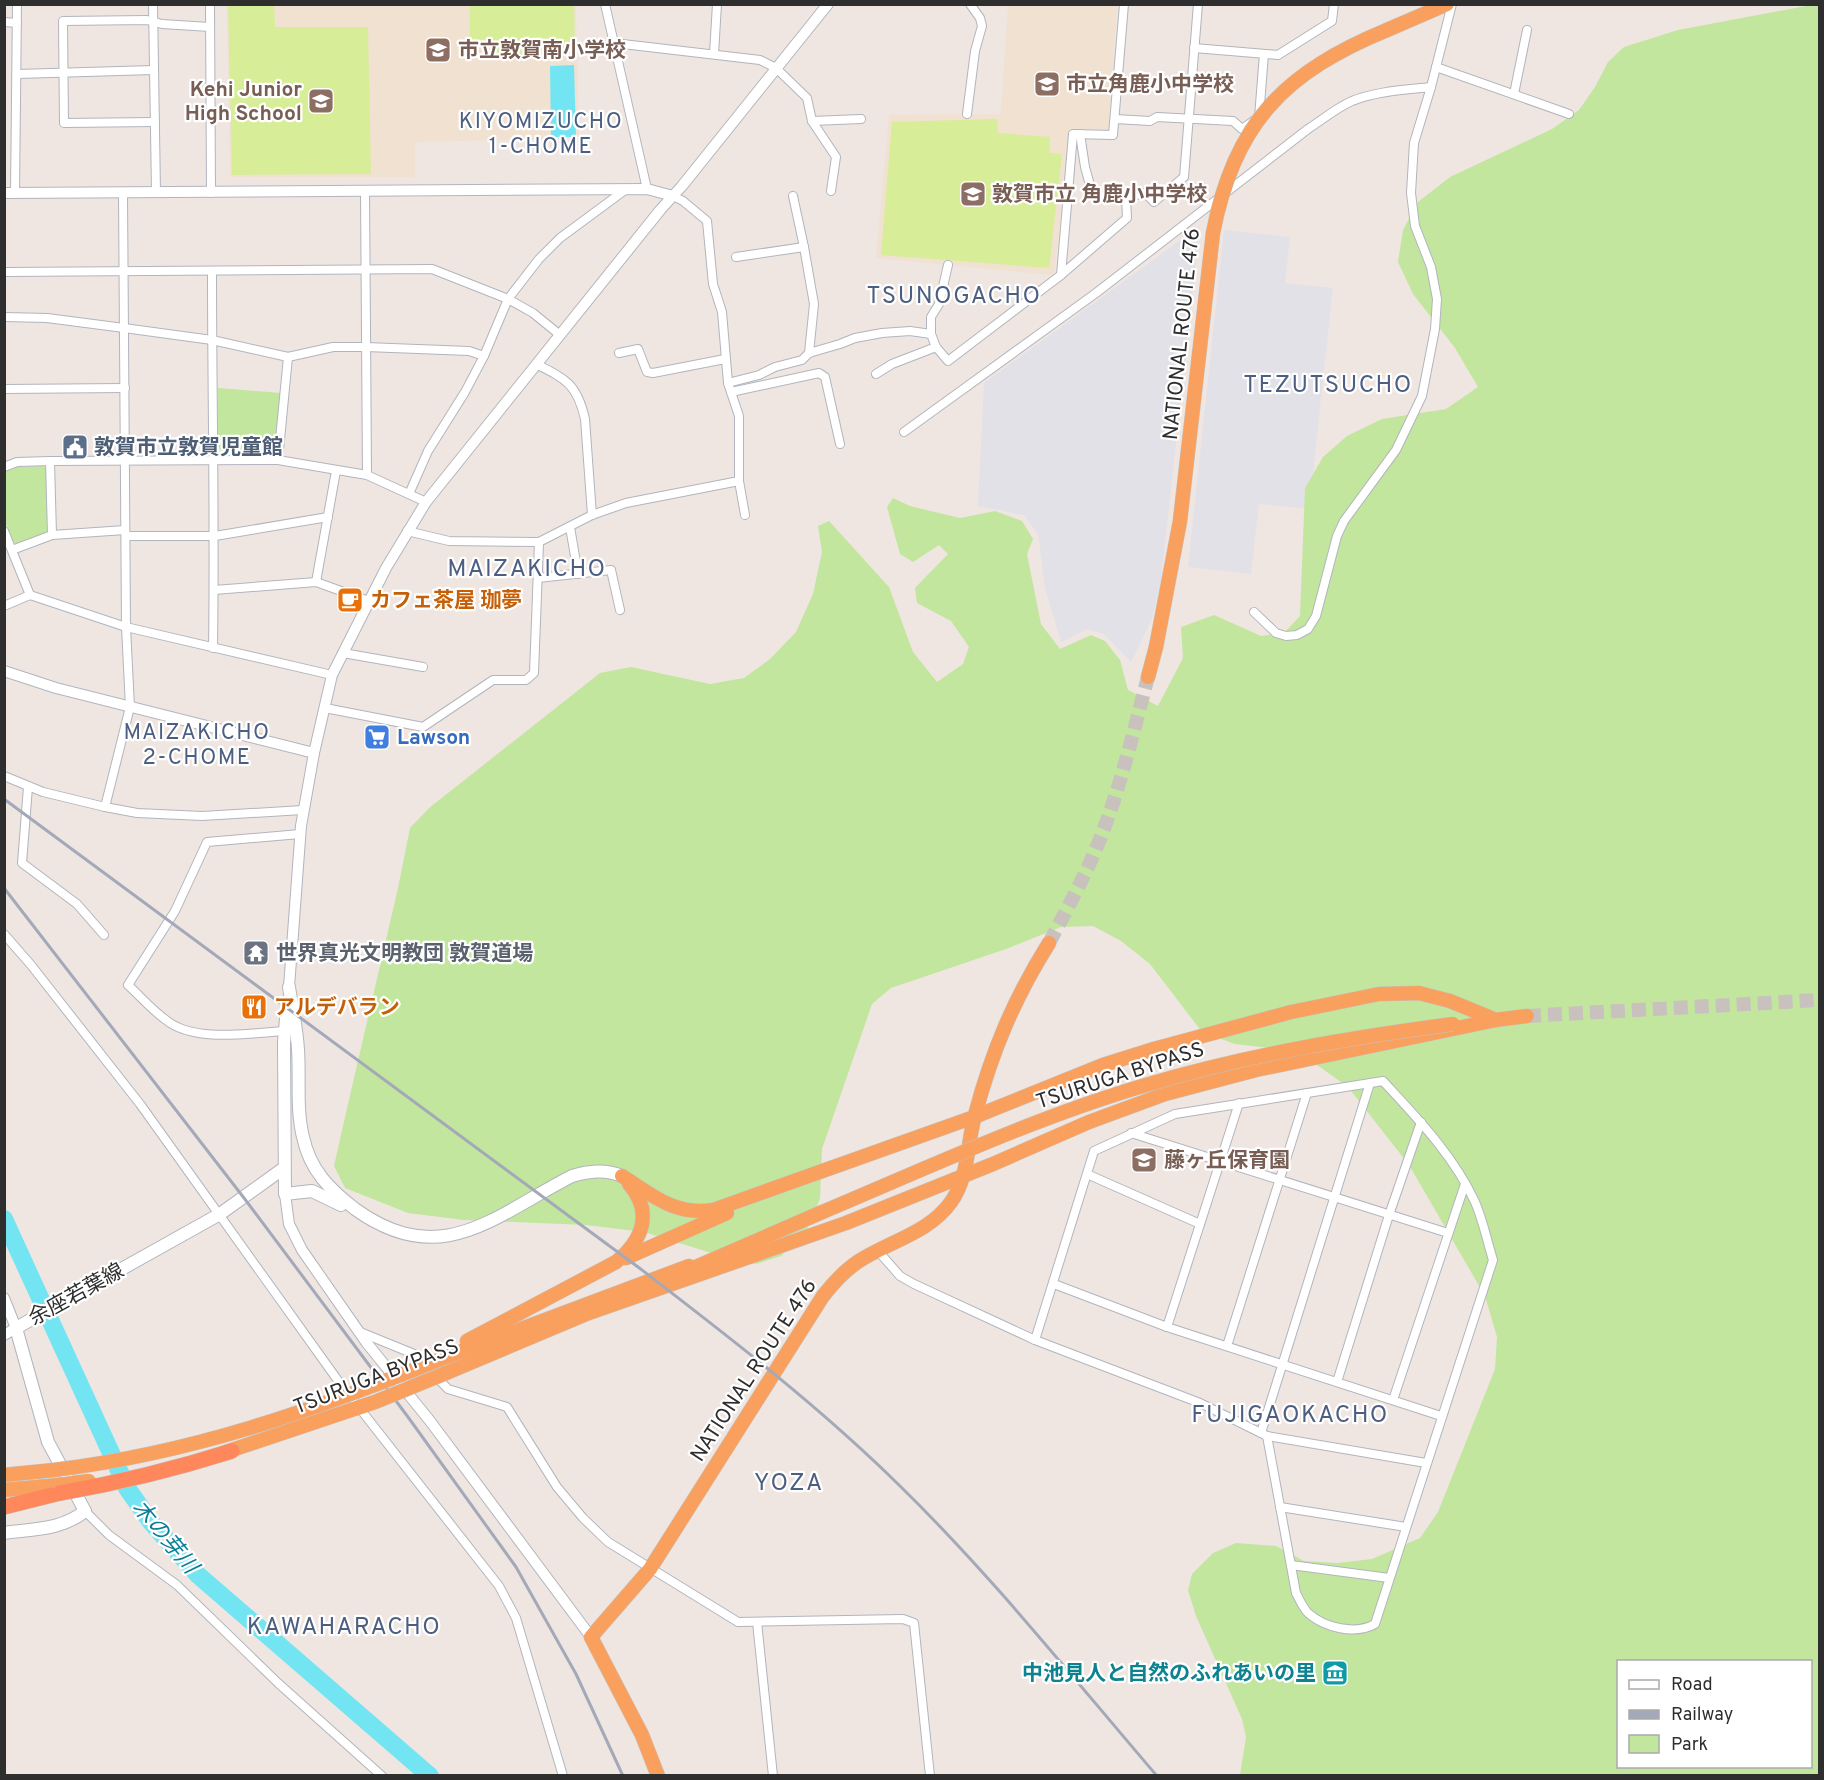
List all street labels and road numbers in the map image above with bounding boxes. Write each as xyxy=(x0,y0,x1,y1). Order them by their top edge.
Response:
street label: NATIONAL ROUTE 476 xyxy=(1158,227,1207,441)
street label: TSURUGA BYPASS xyxy=(1033,1037,1208,1116)
street label: 余座若葉線 xyxy=(24,1258,129,1333)
street label: NATIONAL ROUTE 476 xyxy=(685,1274,824,1467)
street label: TSURUGA BYPASS xyxy=(290,1333,463,1421)

